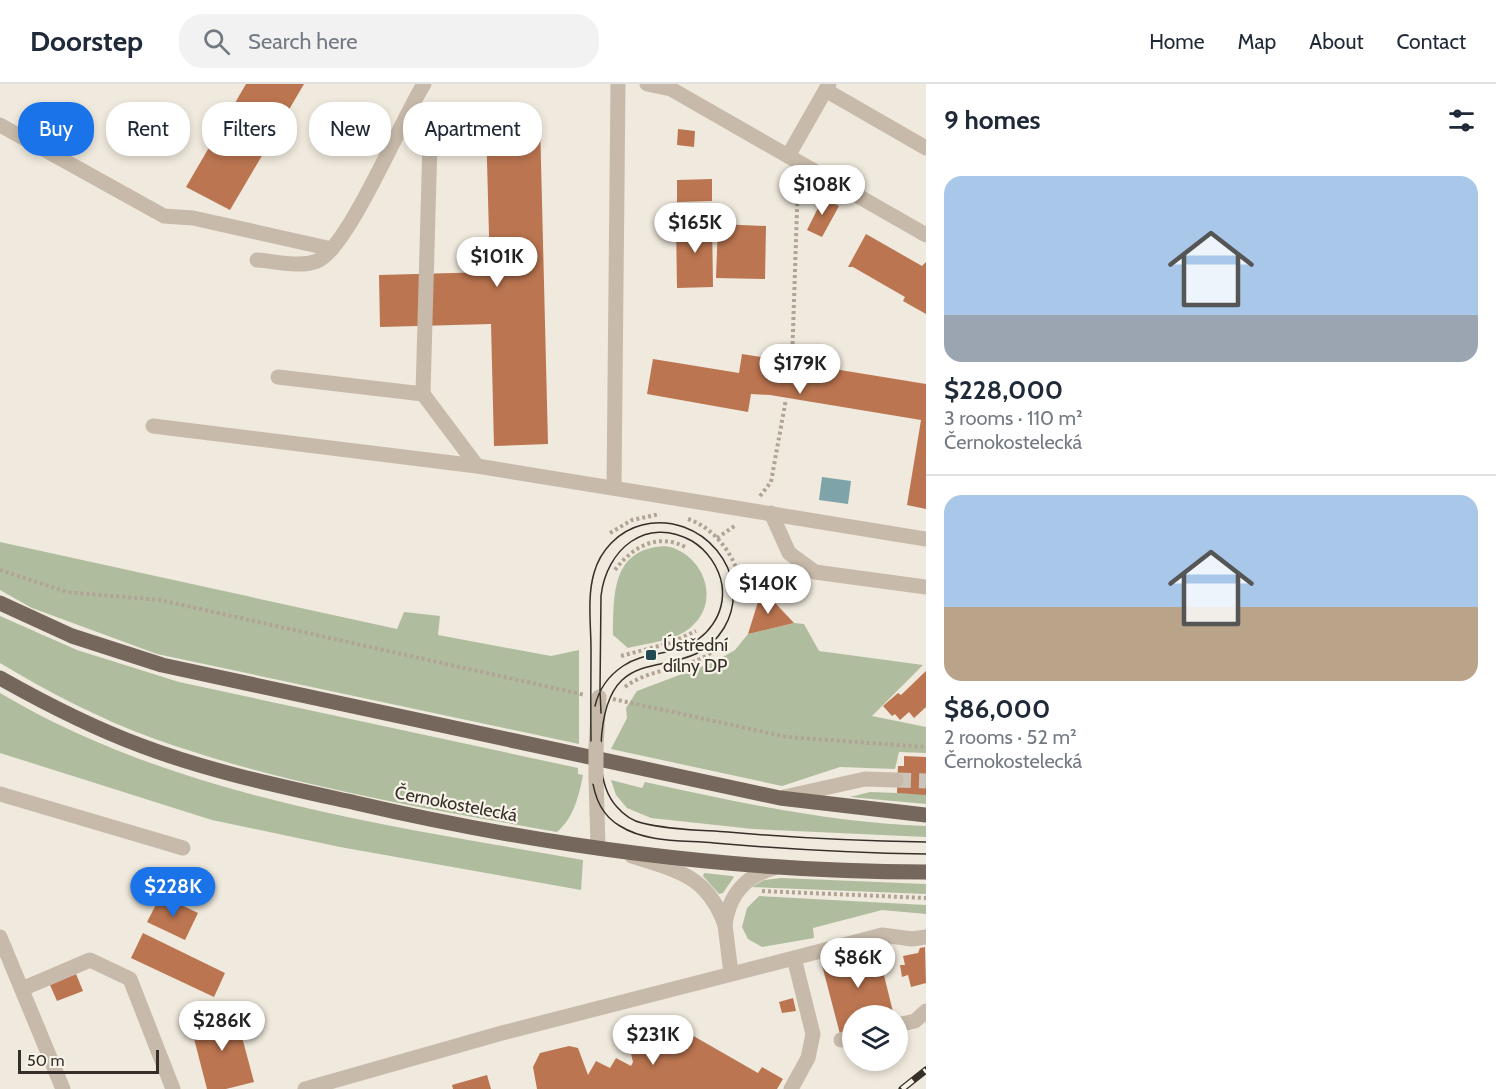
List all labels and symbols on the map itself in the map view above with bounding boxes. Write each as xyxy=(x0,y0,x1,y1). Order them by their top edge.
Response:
pin: $108K xyxy=(780,165,864,216)
pin: $165K xyxy=(653,203,737,254)
pin: $101K xyxy=(455,237,539,288)
pin: $179K xyxy=(758,344,842,395)
pin: $140K xyxy=(726,564,810,615)
place label: Ústřední dílny DP xyxy=(663,634,728,677)
marker: Ústřední dílny DP xyxy=(644,648,658,662)
street label: Černokostelecká xyxy=(393,781,519,827)
pin: $228K xyxy=(131,867,215,918)
pin: $86K xyxy=(822,938,894,989)
pin: $286K xyxy=(180,1001,264,1052)
pin: $231K xyxy=(611,1015,695,1066)
scale bar xyxy=(18,1047,159,1074)

